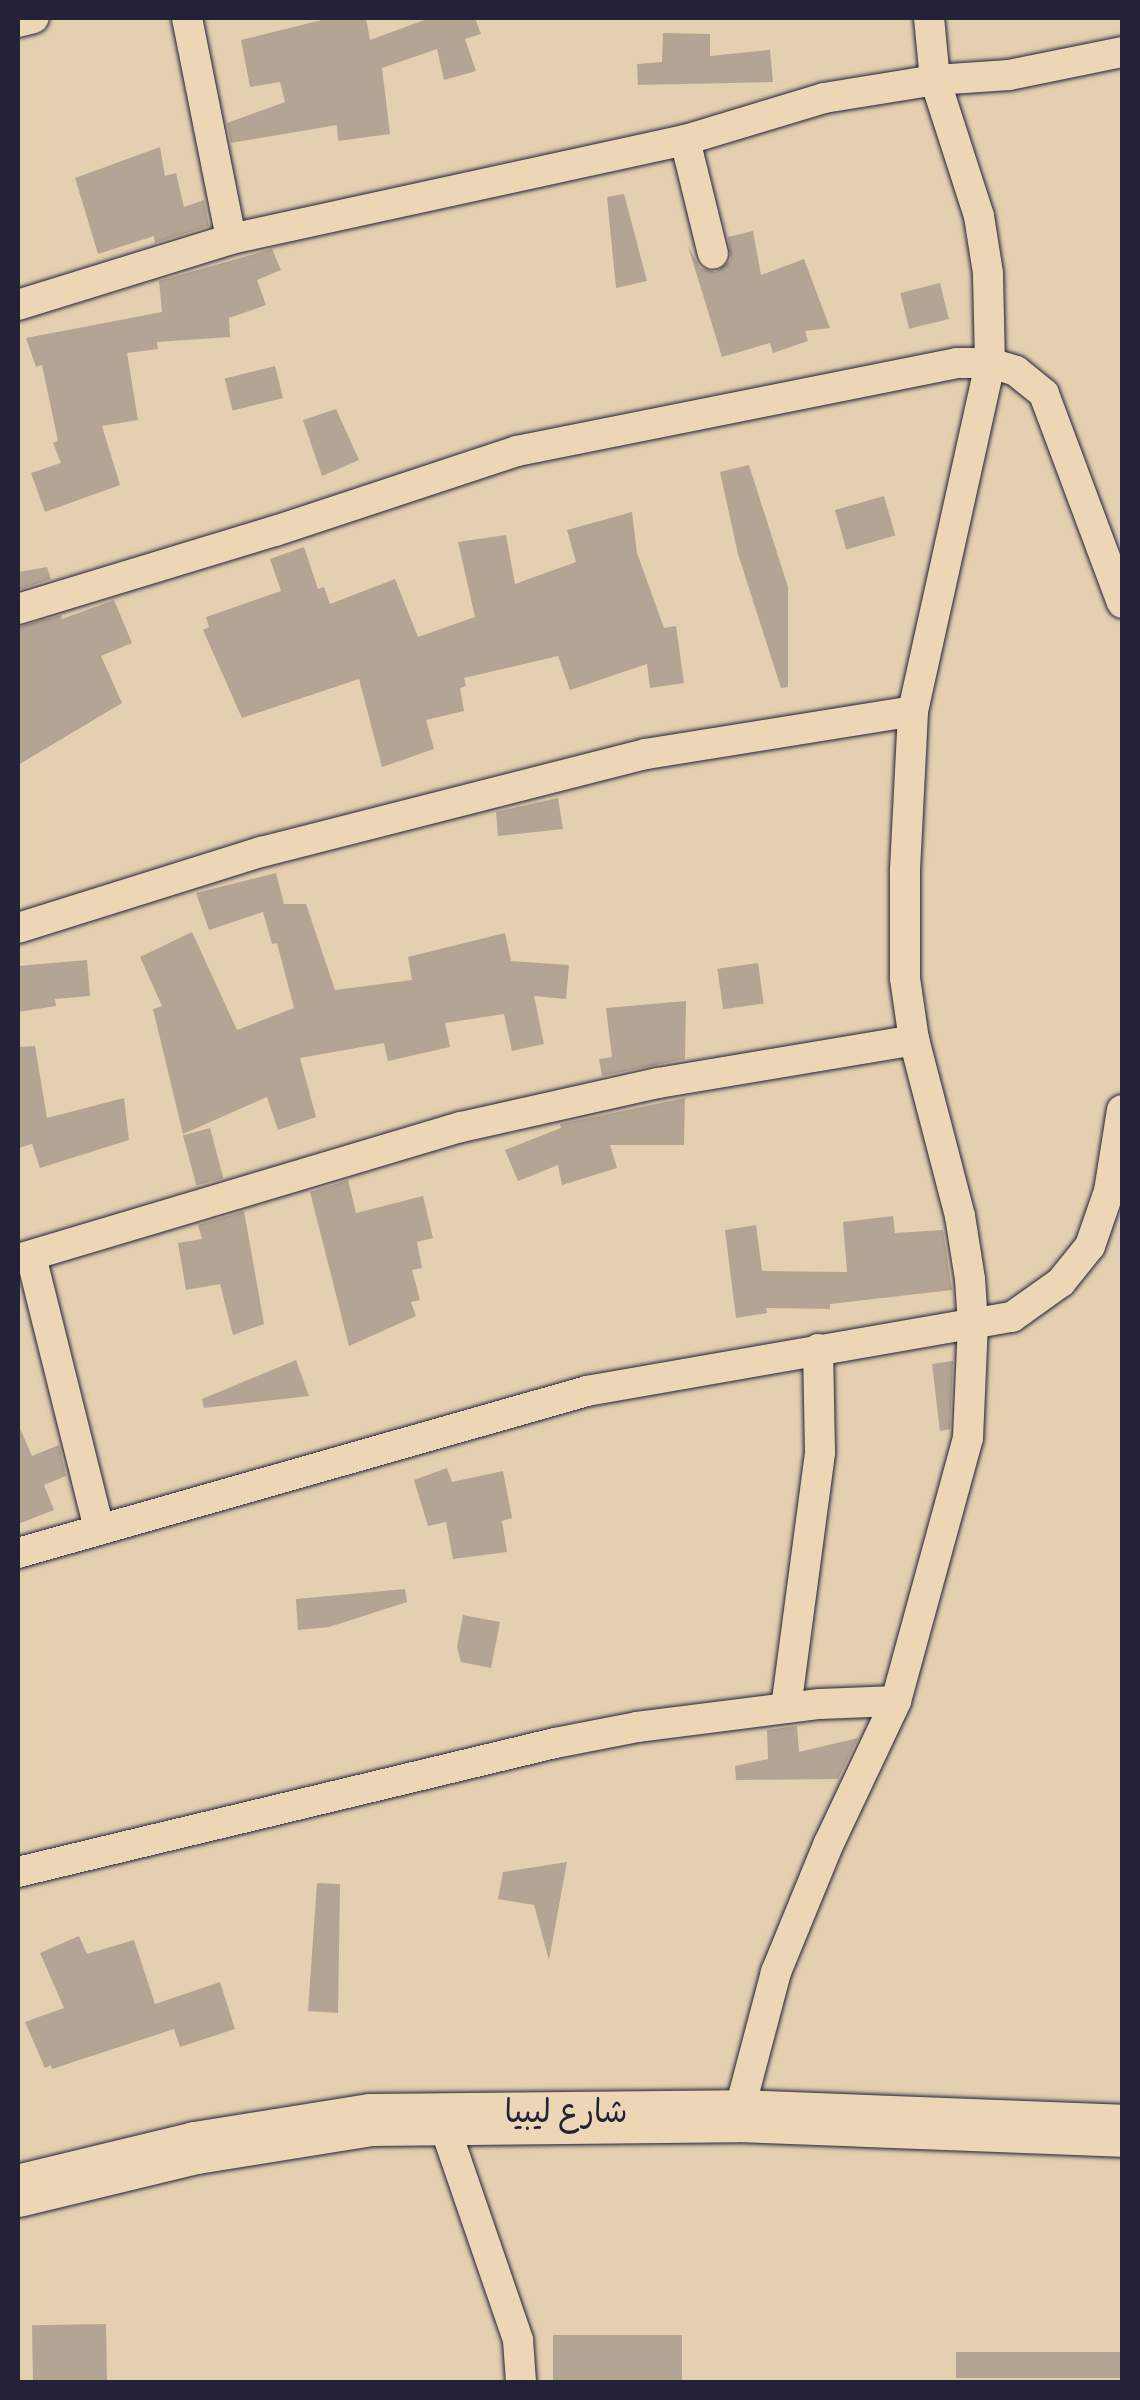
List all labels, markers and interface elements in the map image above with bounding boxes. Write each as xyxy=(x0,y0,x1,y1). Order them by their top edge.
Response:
street label: شارع ليبيا xyxy=(504,2097,628,2135)

